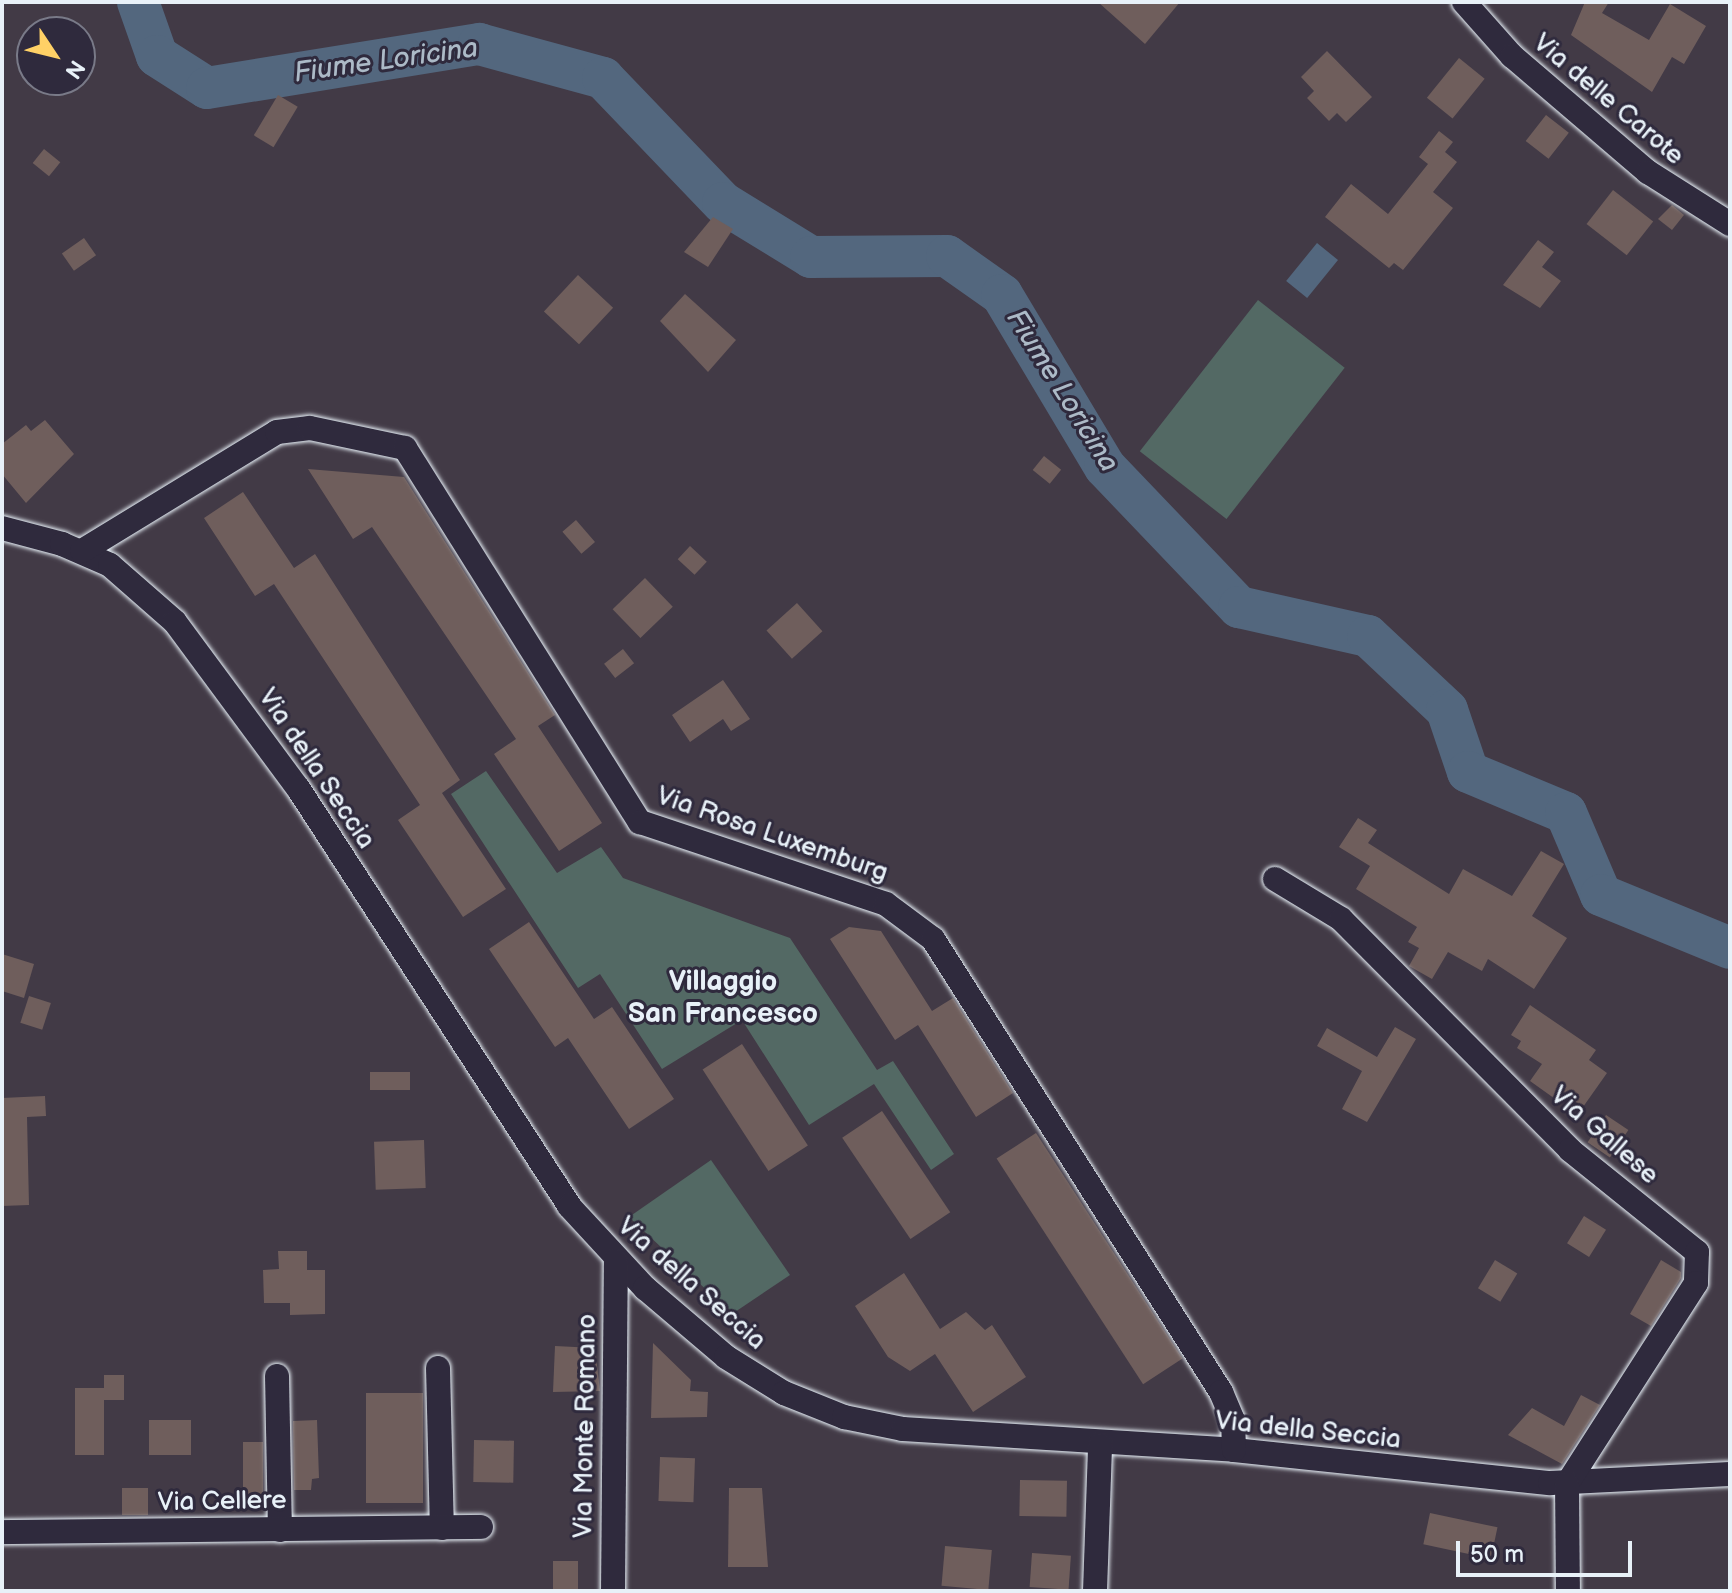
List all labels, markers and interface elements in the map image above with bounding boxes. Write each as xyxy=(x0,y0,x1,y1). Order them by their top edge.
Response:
north arrow xyxy=(16,16,96,96)
street label: Via delle Carote xyxy=(1526,28,1690,172)
water label: Fiume Loricina xyxy=(292,31,480,91)
text: N xyxy=(59,54,90,83)
water label: Fiume Loricina xyxy=(999,304,1125,478)
street label: Via della Seccia xyxy=(251,683,381,855)
street label: Via Rosa Luxemburg xyxy=(652,781,892,889)
district label: Villaggio San Francesco xyxy=(628,965,818,1031)
street label: Via Gallese xyxy=(1543,1081,1665,1191)
street label: Via della Seccia xyxy=(610,1211,772,1357)
street label: Via Monte Romano xyxy=(568,1314,604,1538)
street label: Via della Seccia xyxy=(1213,1406,1403,1456)
street label: Via Cellere xyxy=(157,1485,287,1519)
scale bar xyxy=(1460,1525,1636,1575)
text: 50 m xyxy=(1470,1540,1524,1569)

